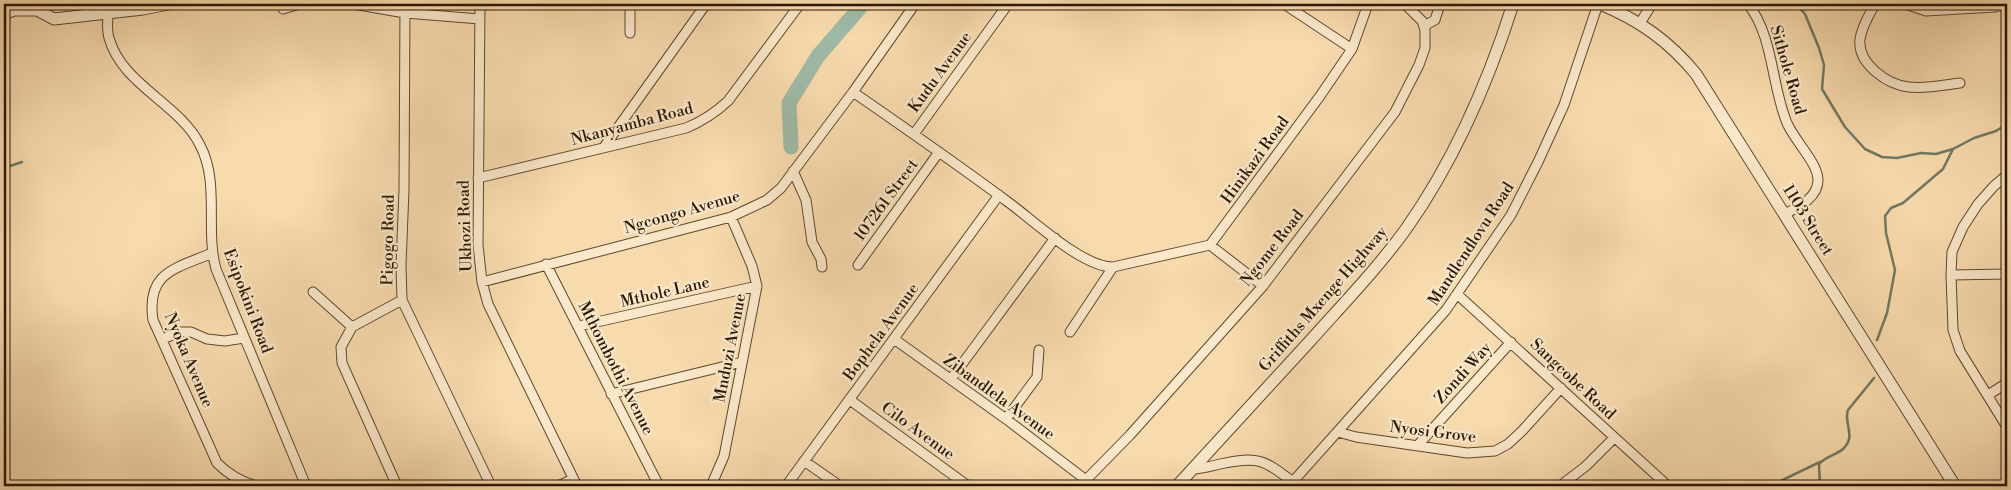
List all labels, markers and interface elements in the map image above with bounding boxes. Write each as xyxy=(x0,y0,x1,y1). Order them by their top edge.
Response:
street label: Sithole Road xyxy=(1766,23,1810,117)
street label: Kudu Avenue xyxy=(904,28,976,116)
street label: Nkanyamba Road xyxy=(569,98,695,150)
street label: Hinikazi Road xyxy=(1217,112,1293,208)
street label: 107261 Street xyxy=(849,155,923,245)
street label: Mandlendlovu Road xyxy=(1424,179,1518,309)
street label: Ukhozi Road xyxy=(453,180,477,272)
street label: 1103 Street xyxy=(1778,181,1838,259)
street label: Ngcongo Avenue xyxy=(622,186,742,238)
street label: Pigogo Road xyxy=(377,194,399,286)
street label: Ngome Road xyxy=(1236,206,1308,290)
street label: Griffiths Mxenge Highway xyxy=(1254,222,1392,376)
street label: Esipokini Road xyxy=(219,246,277,356)
street label: Mthole Lane xyxy=(618,272,712,312)
street label: Bophela Avenue xyxy=(838,279,923,386)
street label: Mnduzi Avenue xyxy=(710,292,750,404)
street label: Mthombothi Avenue xyxy=(574,298,658,438)
street label: Nyoka Avenue xyxy=(160,309,218,411)
street label: Sangcobe Road xyxy=(1526,334,1620,424)
street label: Zondi Way xyxy=(1430,338,1496,408)
street label: Zibandlela Avenue xyxy=(939,350,1059,444)
street label: Cilo Avenue xyxy=(877,398,959,464)
street label: Nyosi Grove xyxy=(1389,417,1477,447)

